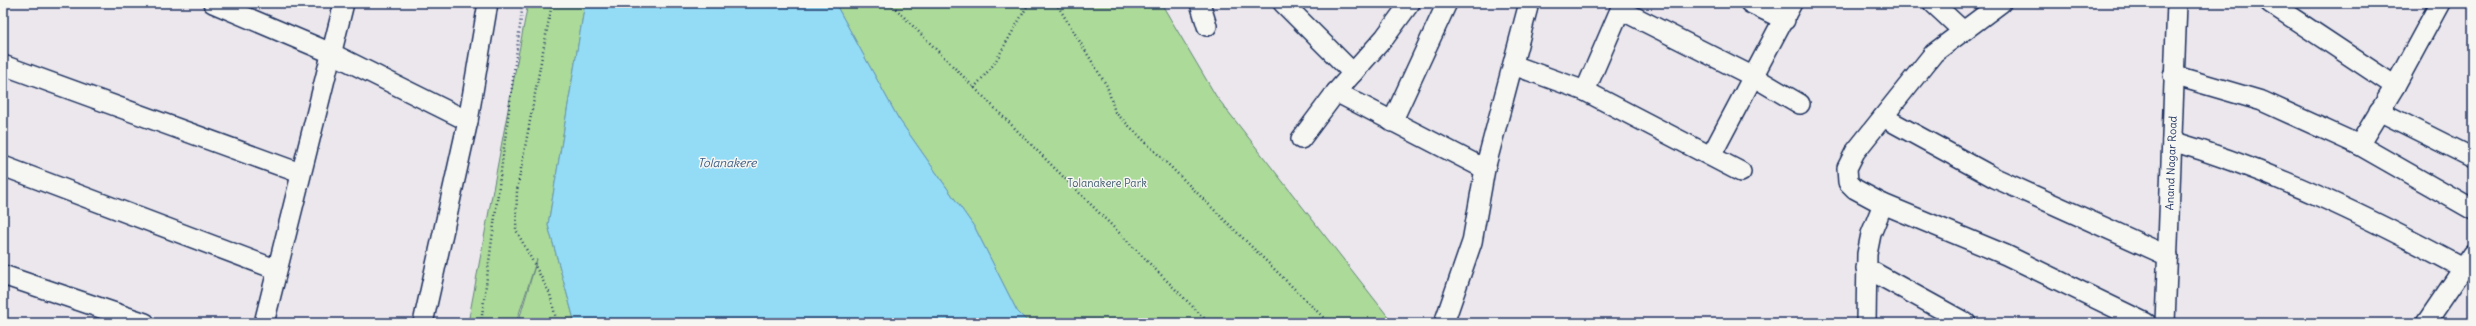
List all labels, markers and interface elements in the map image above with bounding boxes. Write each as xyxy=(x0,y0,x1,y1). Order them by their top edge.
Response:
street label: Anand Nagar Road xyxy=(2162,115,2180,211)
water label: Tolanakere xyxy=(697,155,758,170)
park label: Tolanakere Park xyxy=(1067,176,1147,190)

